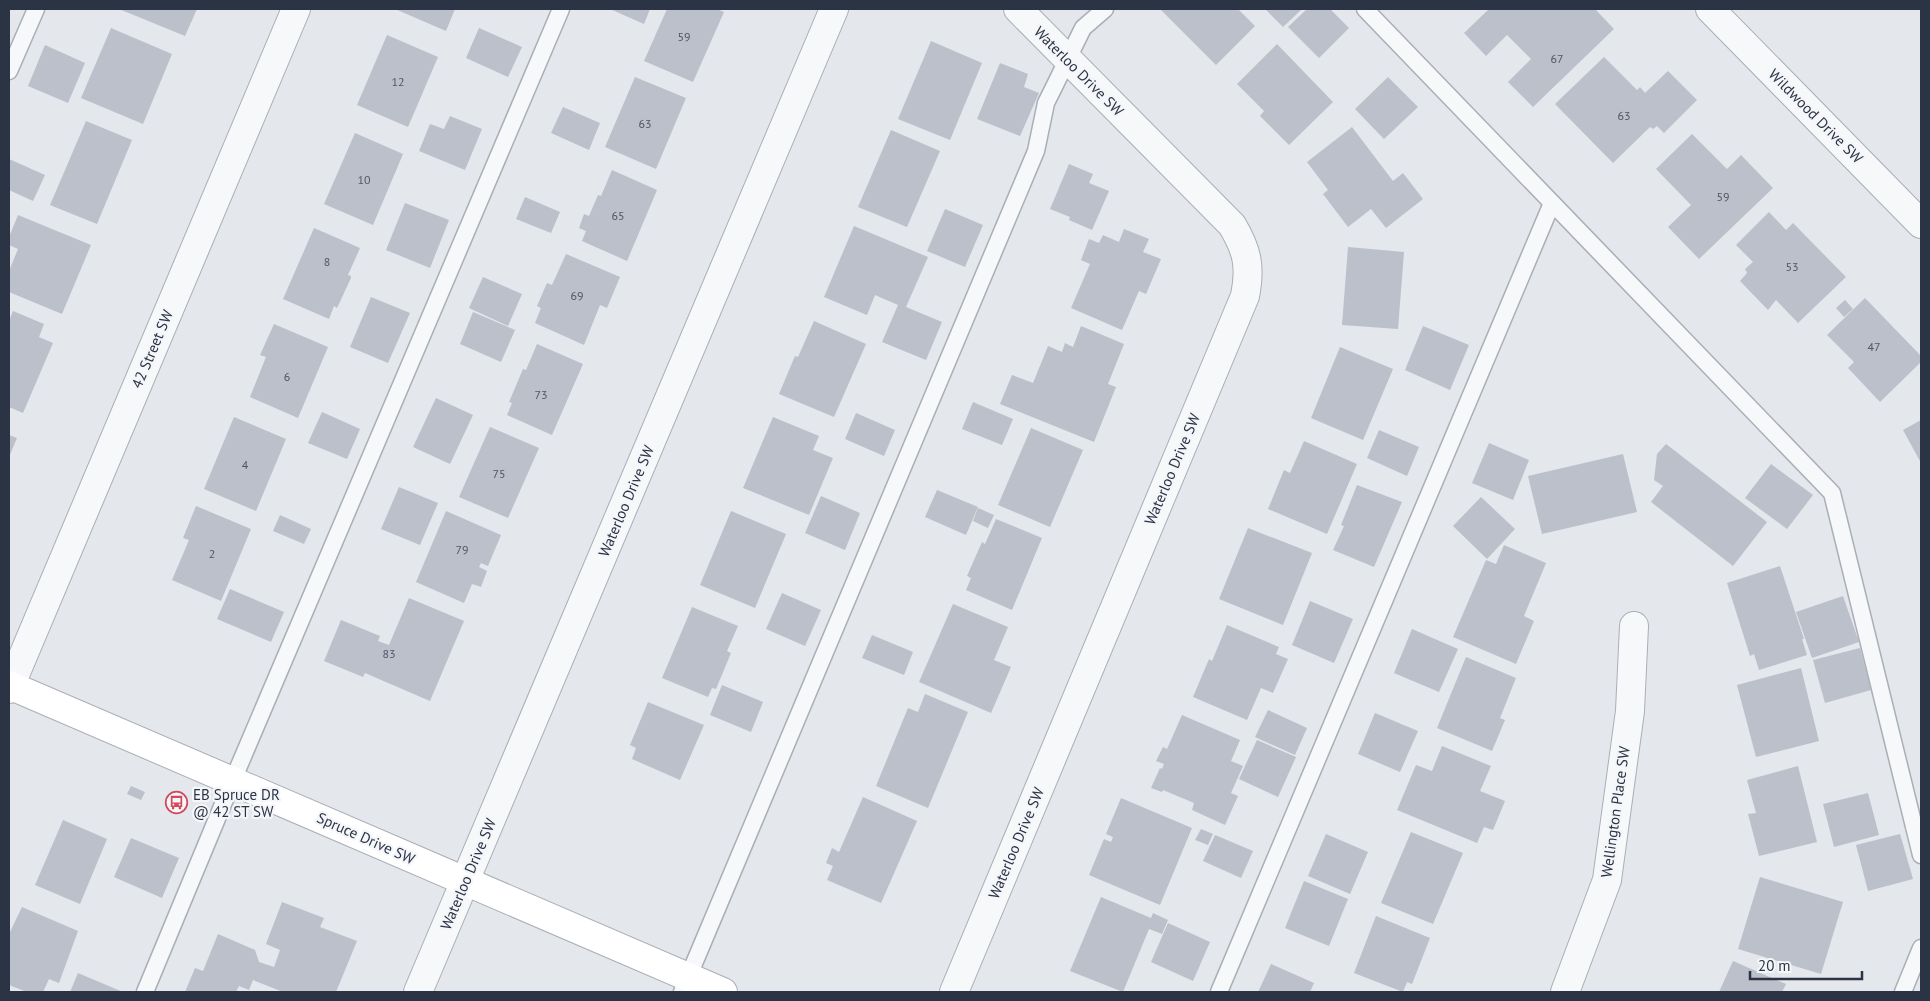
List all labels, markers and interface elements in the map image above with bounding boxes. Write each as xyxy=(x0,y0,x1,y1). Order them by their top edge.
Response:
street label: Waterloo Drive SW xyxy=(1030,22,1128,120)
house number: 59 xyxy=(677,29,691,44)
house number: 67 xyxy=(1550,51,1564,66)
street label: Wildwood Drive SW xyxy=(1765,65,1868,168)
house number: 12 xyxy=(391,74,405,89)
house number: 63 xyxy=(1617,108,1631,123)
house number: 63 xyxy=(638,116,652,131)
house number: 10 xyxy=(357,172,371,187)
house number: 59 xyxy=(1716,189,1730,204)
house number: 65 xyxy=(611,208,625,223)
house number: 8 xyxy=(324,254,330,269)
house number: 53 xyxy=(1785,259,1799,274)
house number: 69 xyxy=(570,288,584,303)
street label: 42 Street SW xyxy=(127,307,177,391)
house number: 47 xyxy=(1867,339,1881,354)
house number: 6 xyxy=(284,369,290,384)
house number: 73 xyxy=(534,387,548,402)
street label: Waterloo Drive SW xyxy=(1140,410,1204,528)
street label: Waterloo Drive SW xyxy=(594,442,658,560)
house number: 4 xyxy=(242,457,249,472)
house number: 75 xyxy=(492,466,506,481)
house number: 79 xyxy=(455,542,469,557)
house number: 2 xyxy=(209,546,215,561)
house number: 83 xyxy=(382,646,396,661)
street label: Wellington Place SW xyxy=(1596,745,1634,879)
street label: Waterloo Drive SW xyxy=(984,784,1048,902)
place label: EB Spruce DR @ 42 ST SW xyxy=(193,785,280,821)
bus stop icon: EB Spruce DR @ 42 ST SW xyxy=(165,791,189,815)
street label: Spruce Drive SW xyxy=(314,808,418,868)
street label: Waterloo Drive SW xyxy=(436,815,500,933)
scale bar xyxy=(1750,948,1862,980)
text: 20 m xyxy=(1758,956,1791,975)

